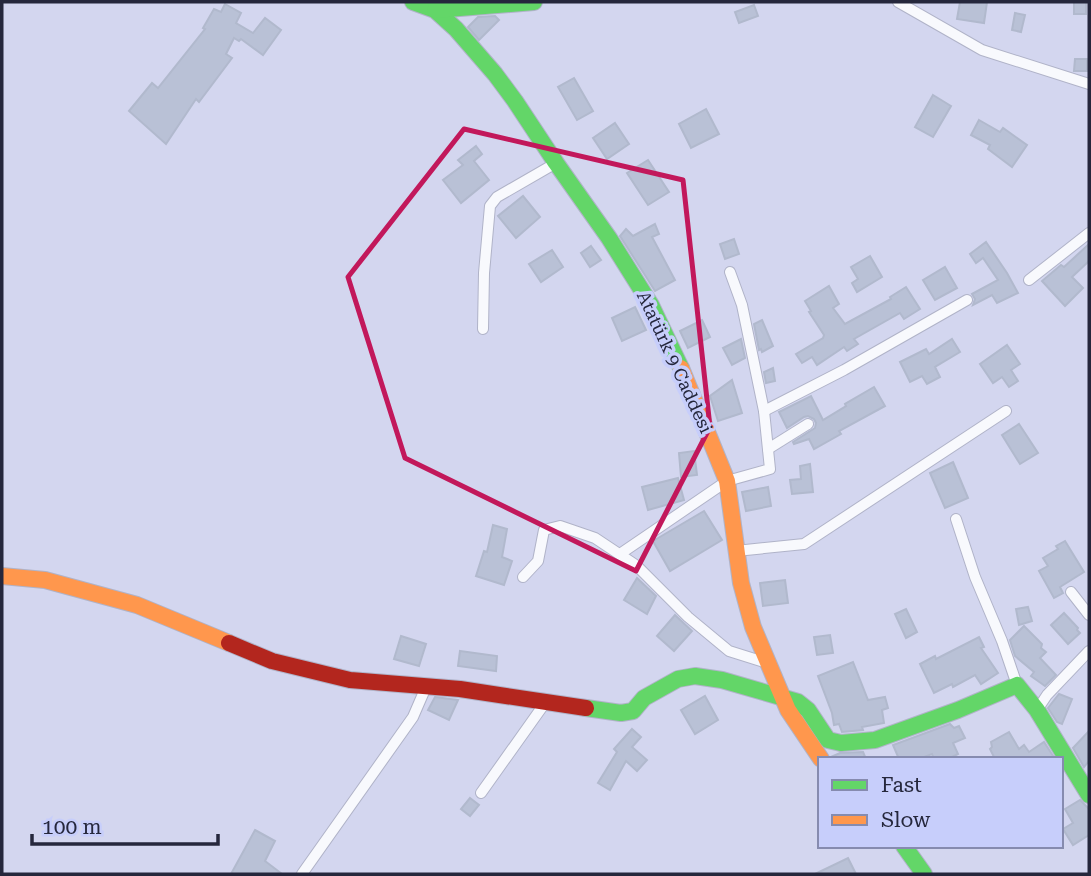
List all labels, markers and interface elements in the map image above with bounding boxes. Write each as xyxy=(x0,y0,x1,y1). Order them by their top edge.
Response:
street label: Atatürk 9 Caddesi xyxy=(633,288,717,437)
legend xyxy=(818,757,1063,848)
text: Fast xyxy=(881,773,922,797)
scale bar xyxy=(32,802,217,846)
text: Slow xyxy=(881,808,931,832)
text: 100 m xyxy=(42,815,102,839)

